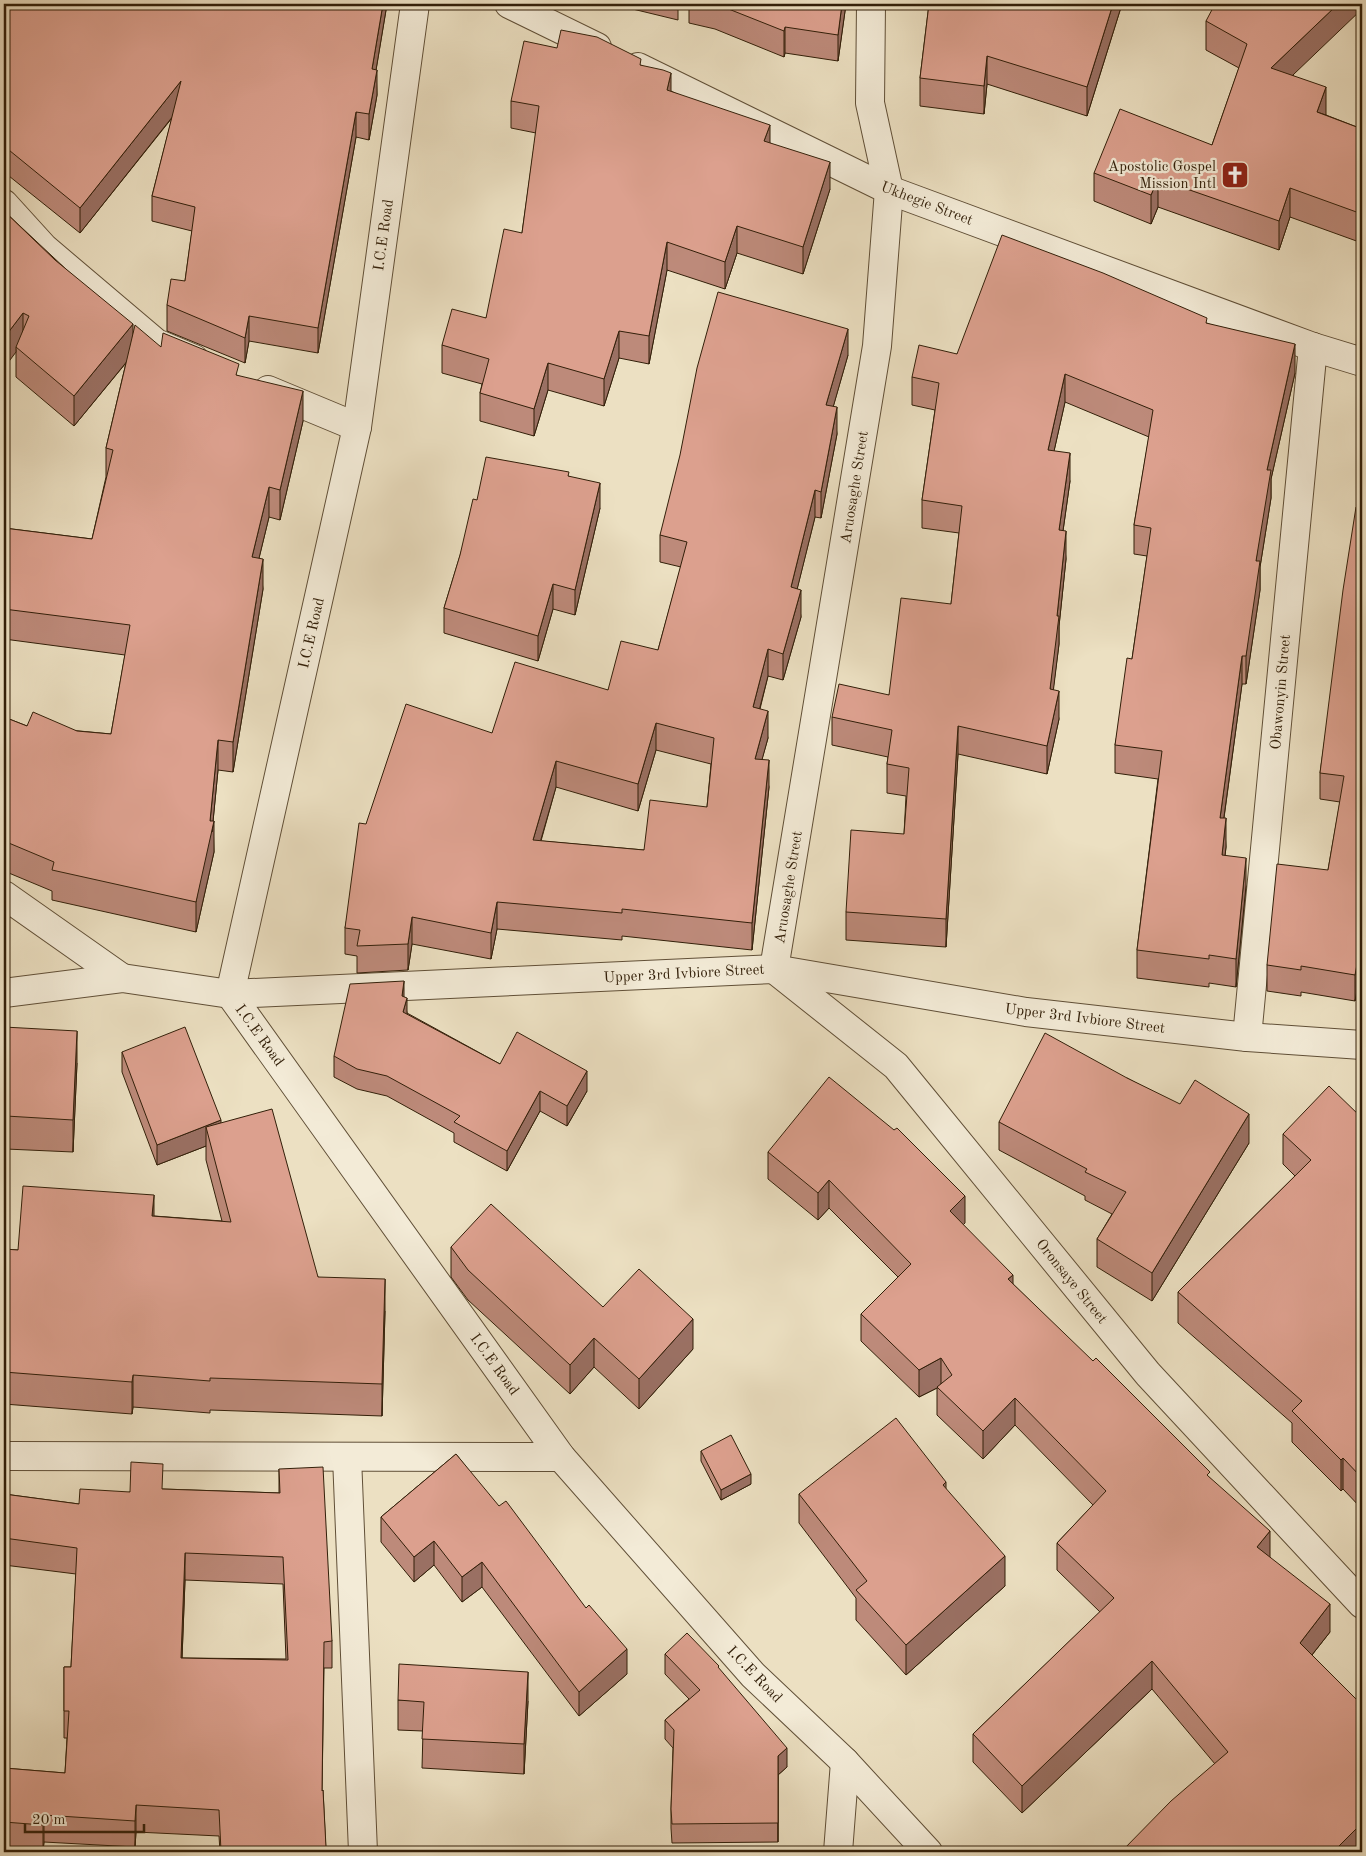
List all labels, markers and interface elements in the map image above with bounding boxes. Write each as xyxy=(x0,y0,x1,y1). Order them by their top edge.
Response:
place label: Apostolic Gospel Mission Intl xyxy=(1108,160,1216,192)
church icon: Apostolic Gospel Mission Intl xyxy=(1220,160,1250,190)
street label: Ukhegie Street xyxy=(878,180,975,229)
street label: I.C.E Road xyxy=(372,198,397,272)
street label: Aruosaghe Street xyxy=(839,430,872,545)
street label: I.C.E Road xyxy=(297,596,328,670)
street label: Obawonyin Street xyxy=(1269,634,1294,750)
street label: Aruosaghe Street xyxy=(773,830,806,945)
street label: Upper 3rd Ivbiore Street xyxy=(603,963,765,986)
street label: I.C.E Road xyxy=(231,1002,286,1070)
street label: Upper 3rd Ivbiore Street xyxy=(1004,1002,1166,1037)
street label: Oronsaye Street xyxy=(1032,1237,1109,1327)
street label: I.C.E Road xyxy=(466,1331,521,1399)
street label: I.C.E Road xyxy=(723,1644,785,1706)
scale bar xyxy=(25,1801,144,1833)
text: 20 m xyxy=(32,1813,66,1828)

